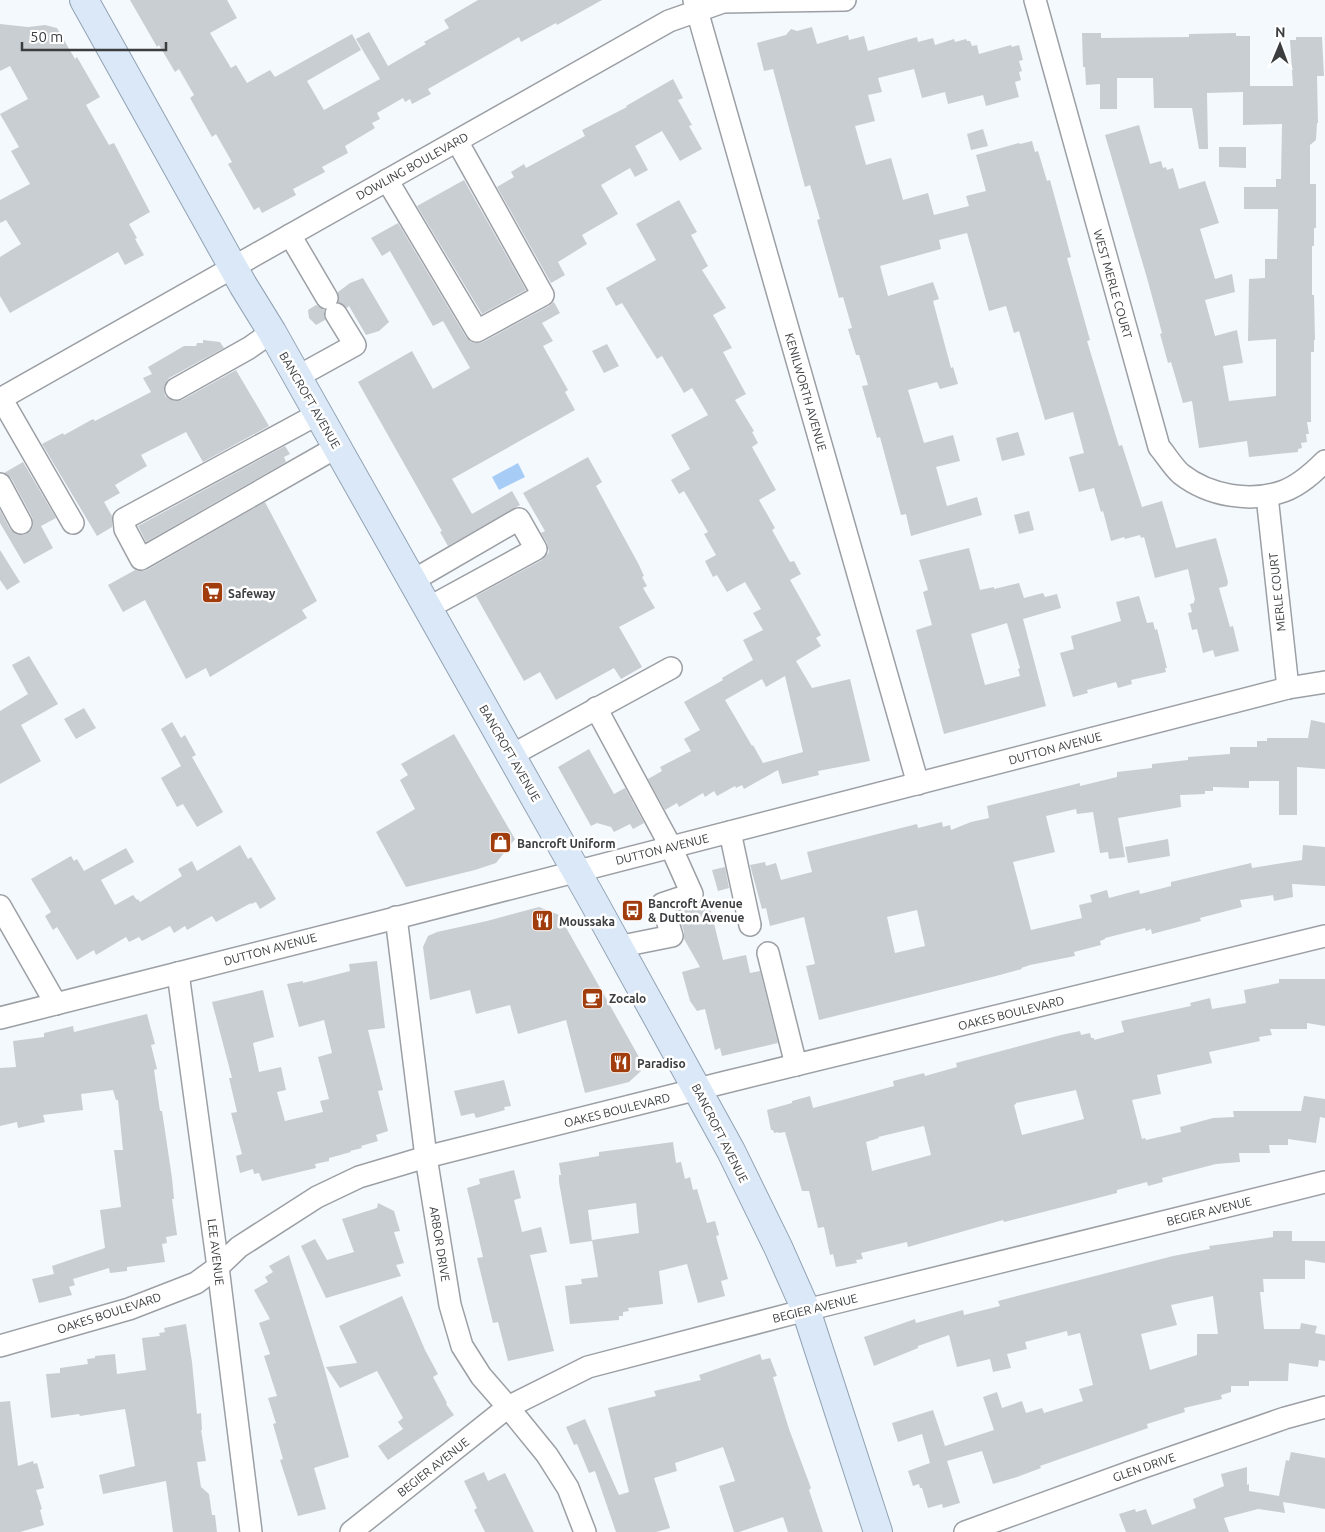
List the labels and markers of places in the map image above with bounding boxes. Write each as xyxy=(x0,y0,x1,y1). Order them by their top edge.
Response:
supermarket icon: Safeway xyxy=(200,581,224,605)
place label: Safeway xyxy=(228,587,276,600)
shop icon: Bancroft Uniform xyxy=(489,831,513,855)
place label: Bancroft Uniform xyxy=(517,837,616,850)
place label: Bancroft Avenue & Dutton Avenue xyxy=(648,897,744,924)
bus stop icon: Bancroft Avenue & Dutton Avenue xyxy=(620,898,644,922)
restaurant icon: Moussaka xyxy=(531,909,555,933)
place label: Moussaka xyxy=(559,915,615,928)
cafe icon: Zocalo xyxy=(581,986,605,1010)
place label: Zocalo xyxy=(609,992,646,1005)
restaurant icon: Paradiso xyxy=(609,1051,633,1075)
place label: Paradiso xyxy=(637,1057,686,1070)

